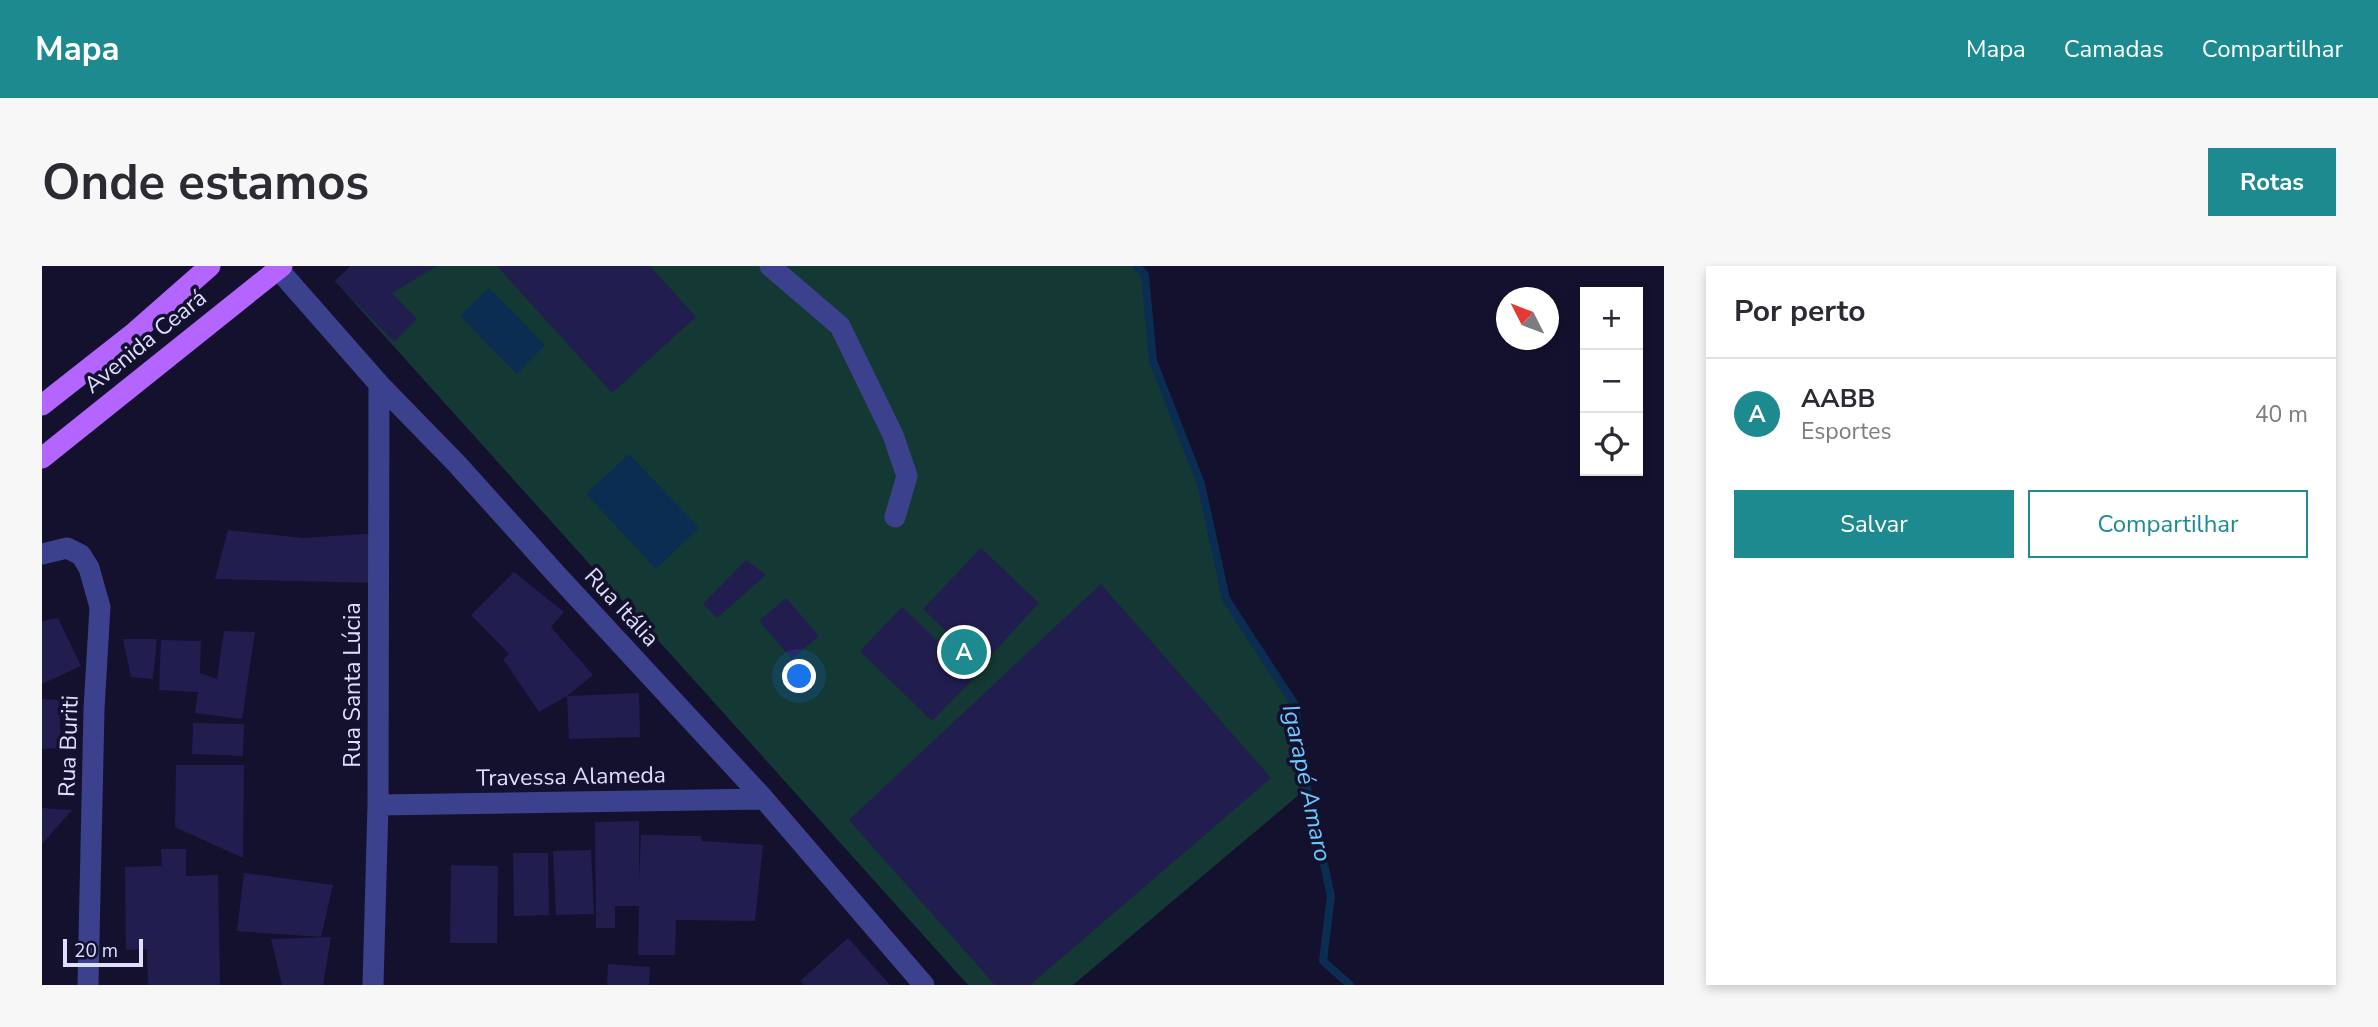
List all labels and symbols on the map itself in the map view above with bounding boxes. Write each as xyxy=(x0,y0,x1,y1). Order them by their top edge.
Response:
street label: Avenida Ceará xyxy=(78,282,213,400)
north arrow xyxy=(1496,287,1559,350)
street label: Rua Itália xyxy=(577,561,666,653)
street label: Rua Santa Lúcia xyxy=(337,602,368,768)
pin: A xyxy=(941,626,987,678)
your location xyxy=(782,659,816,693)
street label: Rua Buriti xyxy=(51,695,86,797)
water label: Igarapé Amaro xyxy=(1275,702,1339,864)
street label: Travessa Alameda xyxy=(476,759,666,794)
scale bar xyxy=(63,936,144,968)

